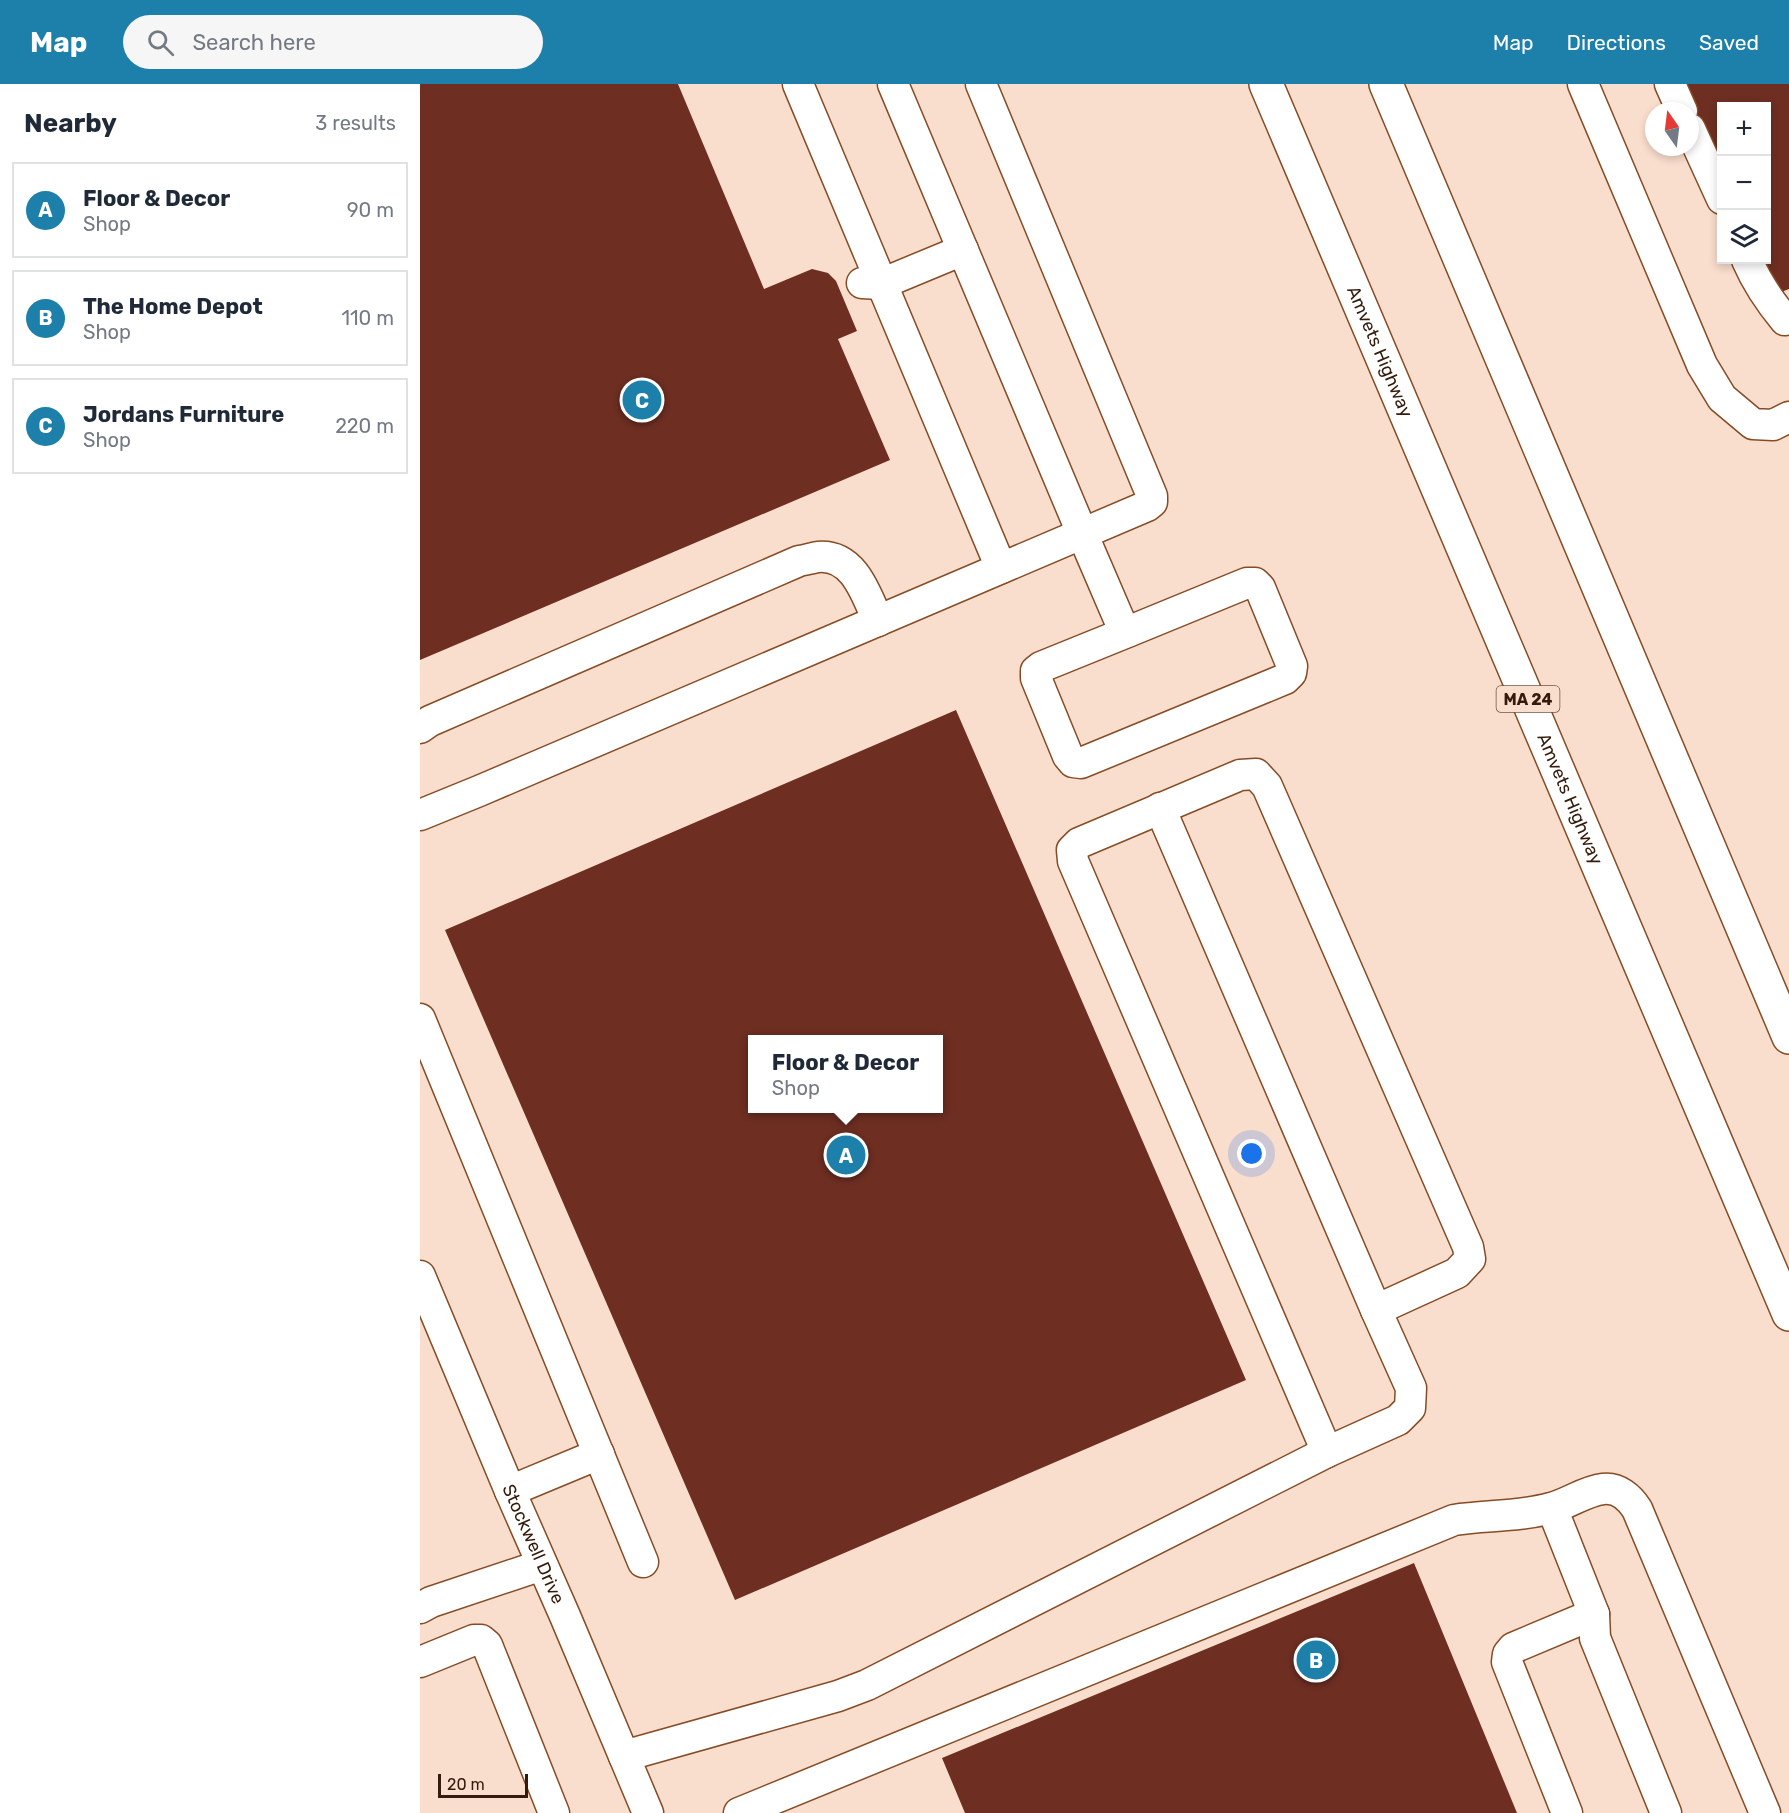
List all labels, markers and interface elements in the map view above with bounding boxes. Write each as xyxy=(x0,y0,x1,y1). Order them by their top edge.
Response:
search box xyxy=(123,15,543,69)
text: Map xyxy=(30,26,87,59)
icon: search xyxy=(144,26,177,59)
text: Search here xyxy=(192,29,316,56)
text: Map xyxy=(1493,30,1534,55)
text: Directions xyxy=(1567,30,1666,55)
text: Saved xyxy=(1699,30,1759,55)
north arrow xyxy=(1645,102,1699,156)
map controls xyxy=(1717,102,1771,264)
button: + xyxy=(1717,102,1771,156)
text: Nearby xyxy=(24,108,117,139)
text: 3 results xyxy=(315,111,396,135)
button: − xyxy=(1717,156,1771,210)
text: Floor & Decor xyxy=(83,185,230,212)
text: A xyxy=(38,198,53,222)
text: 90 m xyxy=(347,198,394,222)
button: layers xyxy=(1717,210,1771,264)
text: Shop xyxy=(83,212,131,236)
street label: Amvets Highway xyxy=(1342,283,1418,421)
text: The Home Depot xyxy=(83,293,263,320)
text: B xyxy=(38,306,53,330)
text: 110 m xyxy=(342,306,394,330)
text: Shop xyxy=(83,320,131,344)
pin: C xyxy=(622,378,662,422)
text: Jordans Furniture xyxy=(83,401,284,428)
text: C xyxy=(38,414,53,438)
text: 220 m xyxy=(335,414,394,438)
text: Shop xyxy=(83,428,131,452)
road number: MA 24 xyxy=(1496,686,1560,712)
street label: Amvets Highway xyxy=(1532,730,1608,868)
popup xyxy=(748,1035,943,1113)
text: Floor & Decor xyxy=(772,1049,919,1076)
text: Shop xyxy=(772,1076,820,1100)
pin: A xyxy=(826,1132,866,1178)
your location xyxy=(1237,1139,1266,1168)
street label: Stockwell Drive xyxy=(497,1481,569,1607)
pin: B xyxy=(1296,1638,1336,1682)
scale bar xyxy=(438,1771,528,1798)
text: 20 m xyxy=(447,1775,485,1794)

